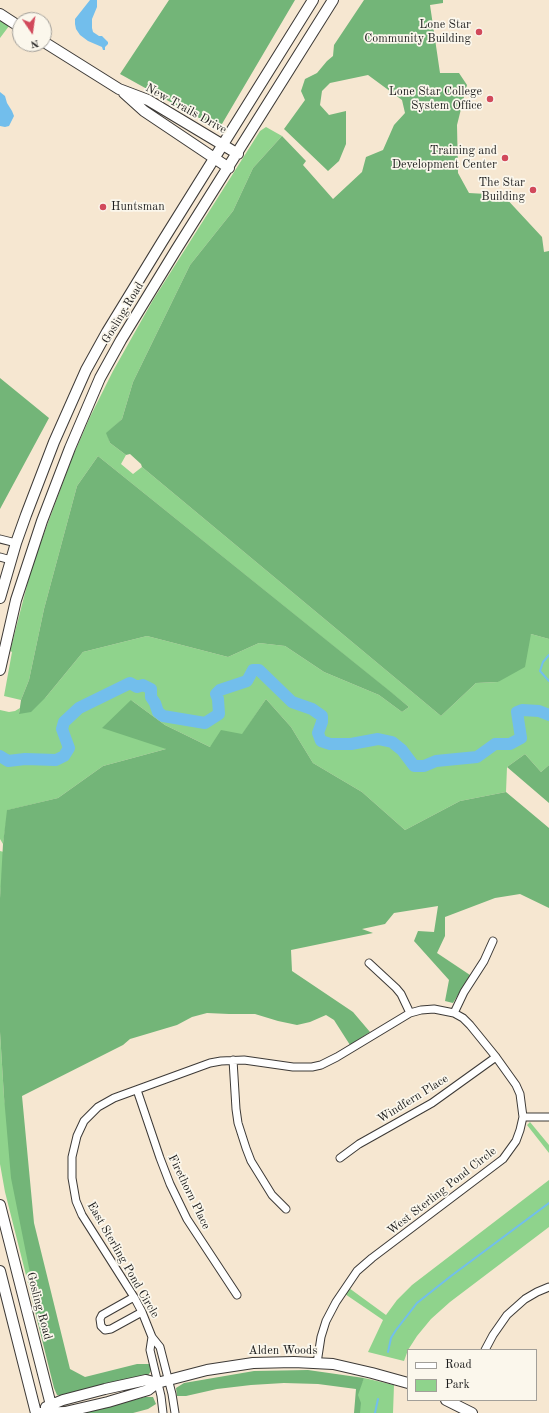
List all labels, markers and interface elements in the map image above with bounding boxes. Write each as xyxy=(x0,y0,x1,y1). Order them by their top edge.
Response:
north arrow xyxy=(12,12,52,52)
place label: Lone Star Community Building xyxy=(364,18,471,46)
marker: Lone Star Community Building xyxy=(474,27,484,37)
text: N xyxy=(29,37,40,50)
street label: New Trails Drive xyxy=(143,81,229,137)
place label: Lone Star College System Office xyxy=(389,85,482,113)
marker: Lone Star College System Office xyxy=(485,94,495,104)
place label: Training and Development Center xyxy=(392,144,497,172)
marker: Training and Development Center xyxy=(500,153,510,163)
place label: The Star Building xyxy=(479,176,525,204)
marker: The Star Building xyxy=(528,185,538,195)
place label: Huntsman xyxy=(111,200,165,214)
marker: Huntsman xyxy=(98,202,108,212)
street label: Gosling Road xyxy=(99,280,147,346)
street label: Windfern Place xyxy=(375,1072,451,1126)
street label: West Sterling Pond Circle xyxy=(385,1144,499,1238)
street label: Firethorn Place xyxy=(165,1152,213,1232)
street label: East Sterling Pond Circle xyxy=(84,1199,162,1321)
street label: Gosling Road xyxy=(23,1271,55,1341)
street label: Alden Woods xyxy=(248,1344,318,1358)
legend xyxy=(407,1349,537,1401)
text: Road xyxy=(445,1359,472,1371)
text: Park xyxy=(445,1379,470,1391)

